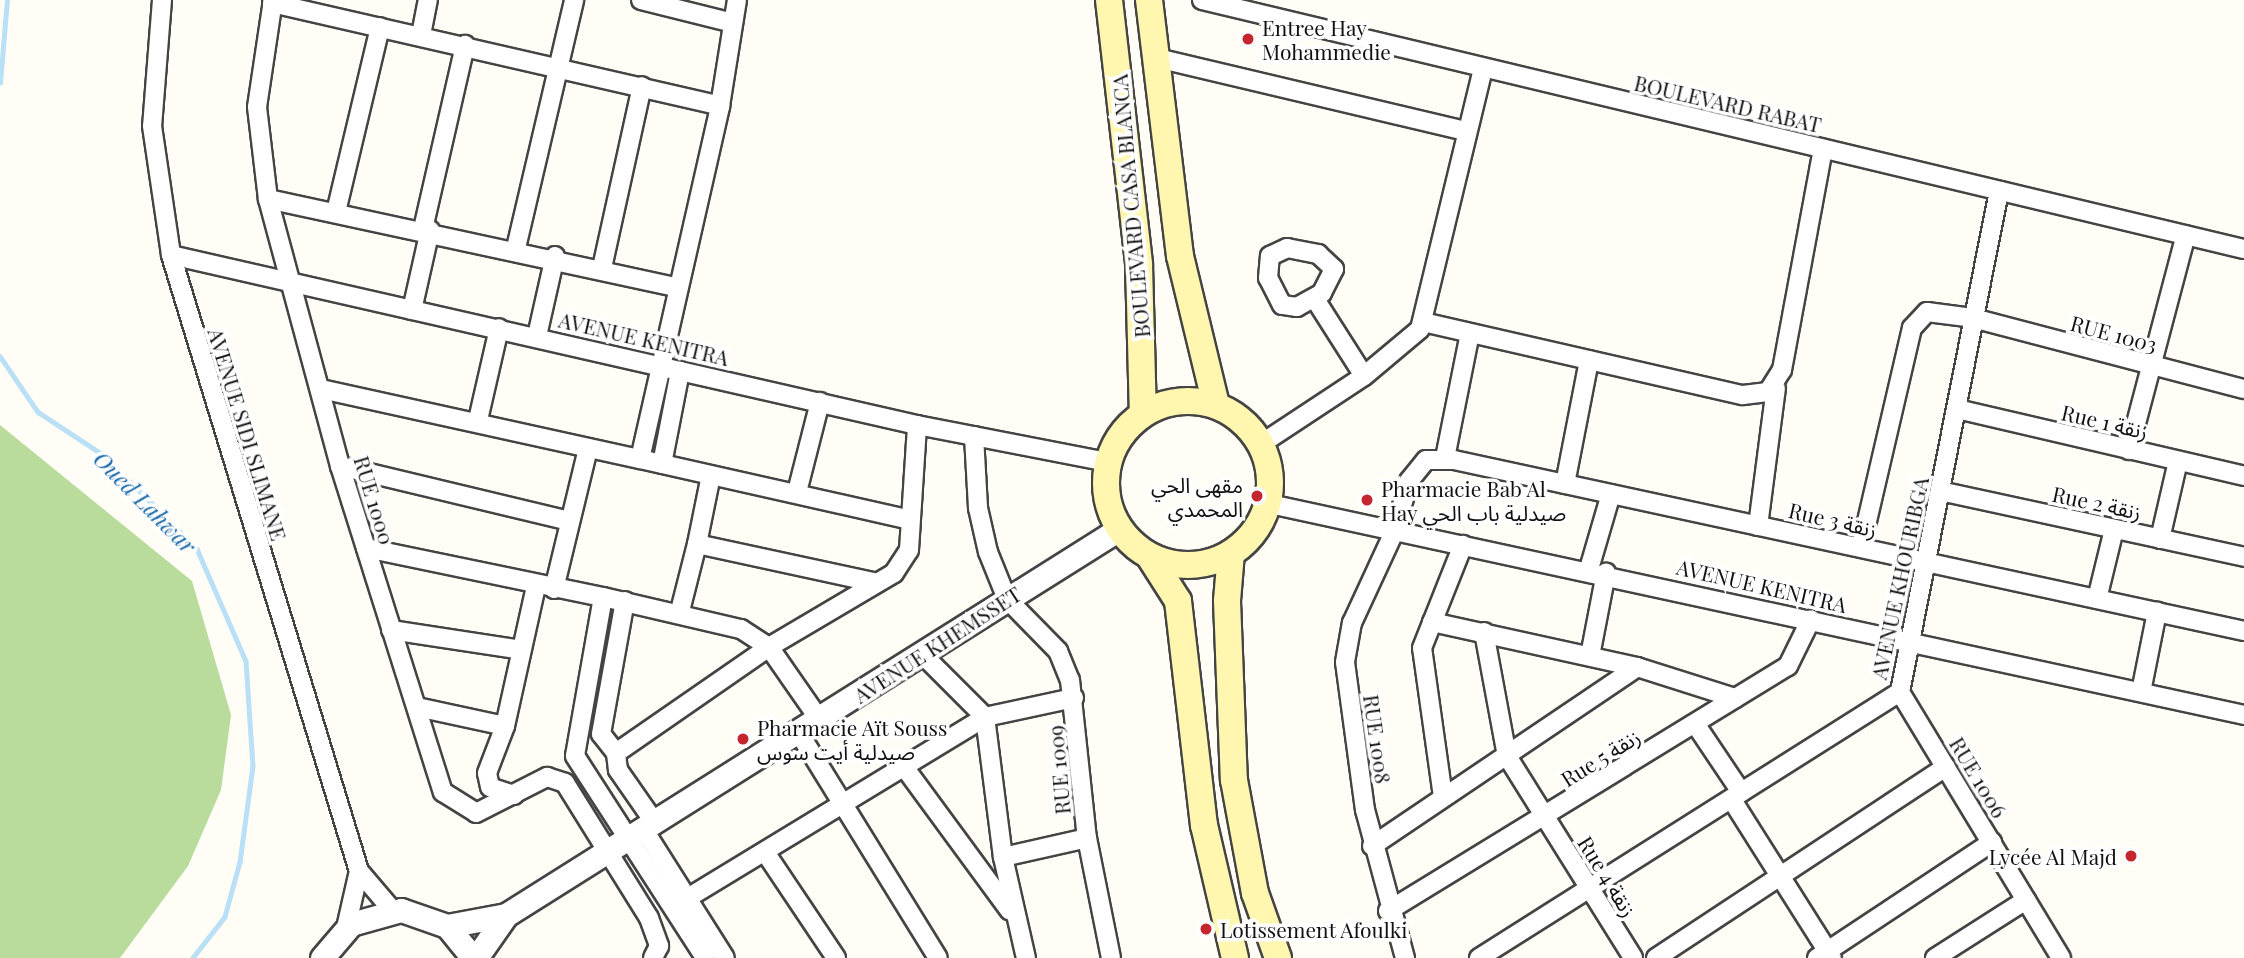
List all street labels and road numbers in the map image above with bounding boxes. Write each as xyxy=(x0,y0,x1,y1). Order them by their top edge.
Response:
street label: BOULEVARD RABAT xyxy=(1632,69,1824,137)
street label: BOULEVARD CASA BLANCA xyxy=(1106,73,1154,339)
street label: AVENUE KENITRA xyxy=(557,306,731,370)
street label: RUE 1003 xyxy=(2068,309,2160,357)
street label: AVENUE SIDI SLIMANE xyxy=(204,325,292,543)
street label: Rue 1 زنقة xyxy=(2059,399,2151,443)
street label: RUE 1000 xyxy=(350,453,400,547)
street label: AVENUE KHOURIBGA xyxy=(1865,474,1933,682)
street label: Rue 2 زنقة xyxy=(2050,480,2144,524)
street label: Rue 3 زنقة xyxy=(1786,497,1880,541)
street label: AVENUE KENITRA xyxy=(1675,553,1849,617)
street label: AVENUE KHEMSSET xyxy=(849,580,1025,708)
street label: RUE 1008 xyxy=(1359,693,1397,785)
street label: Rue 5 زنقة xyxy=(1556,723,1644,791)
street label: RUE 1009 xyxy=(1042,724,1074,816)
street label: RUE 1006 xyxy=(1945,732,2013,822)
street label: Rue 4 زنقة xyxy=(1573,831,1643,921)

